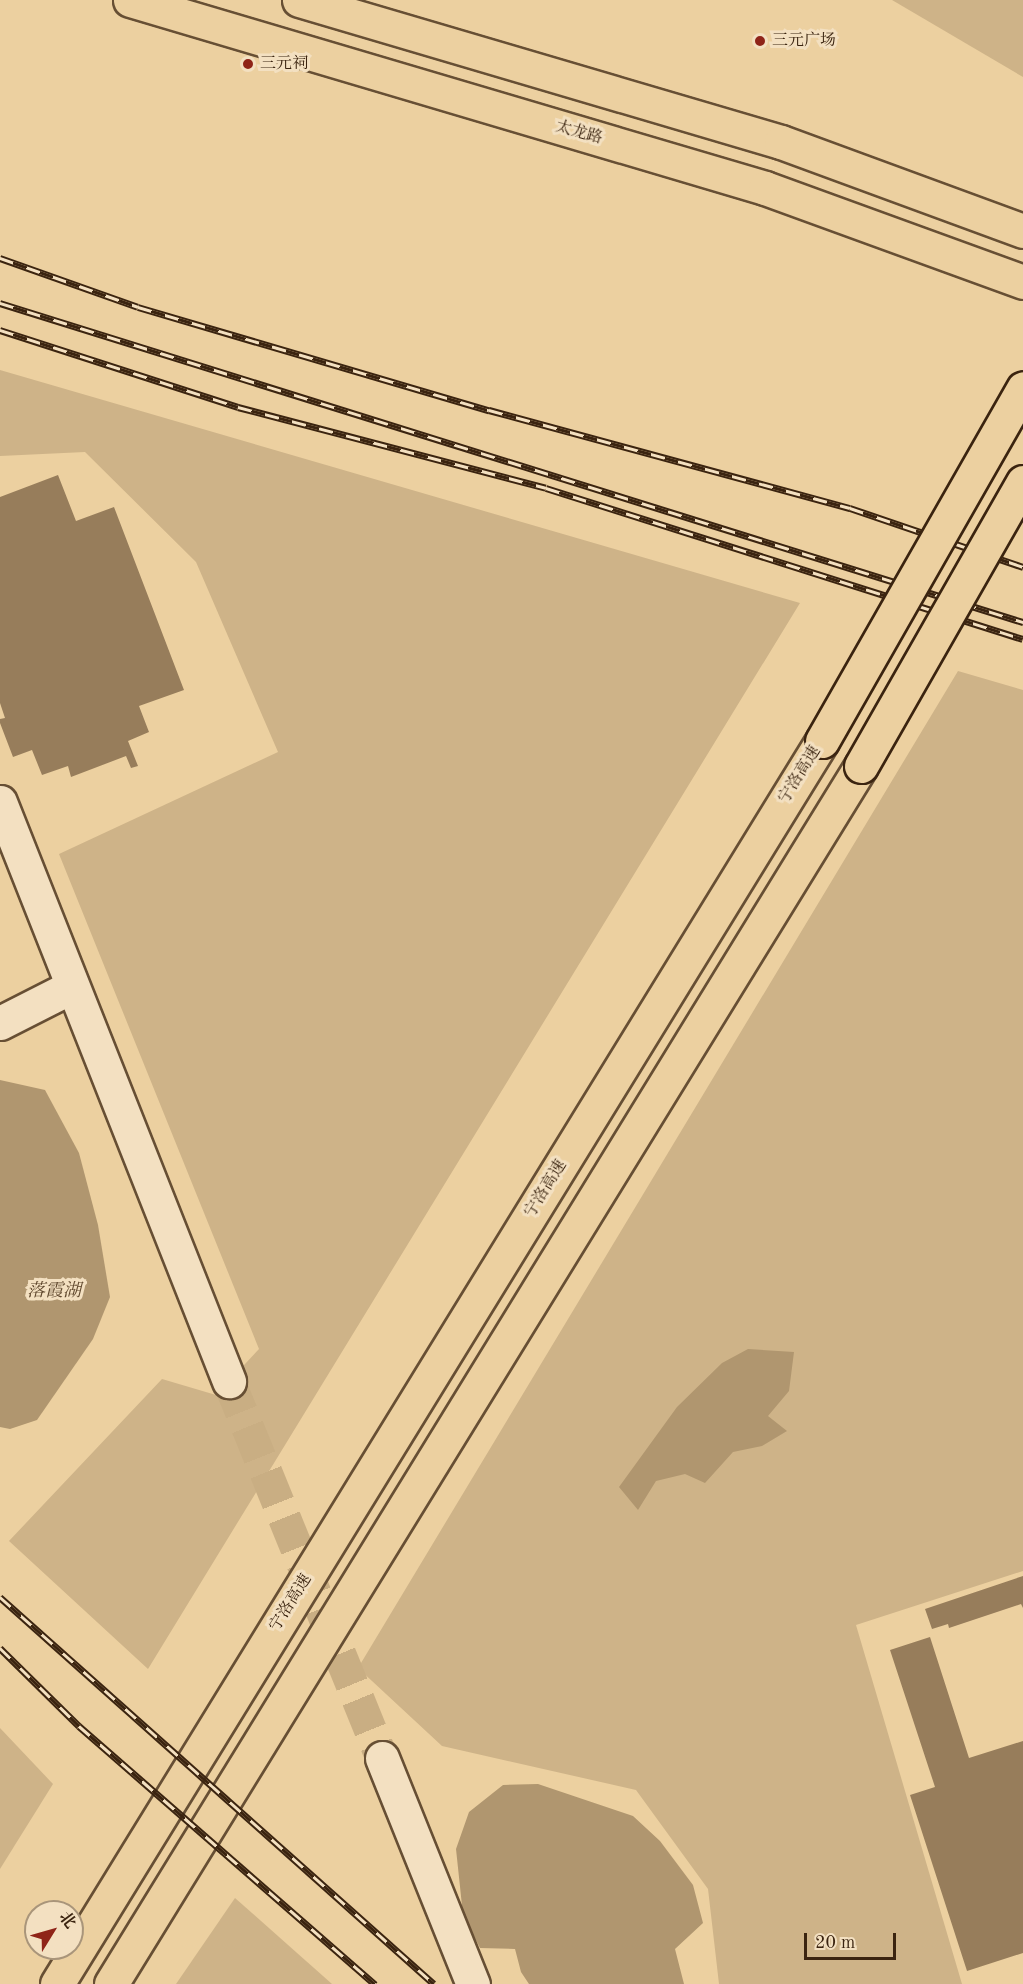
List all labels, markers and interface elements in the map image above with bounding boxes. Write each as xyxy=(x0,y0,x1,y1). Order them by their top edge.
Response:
place label: 三元广场 xyxy=(772,31,836,51)
marker: 三元广场 xyxy=(753,34,767,48)
place label: 三元祠 xyxy=(260,54,308,74)
marker: 三元祠 xyxy=(241,57,255,71)
street label: 太龙路 xyxy=(553,117,605,149)
street label: 宁洛高速 xyxy=(775,743,825,807)
street label: 宁洛高速 xyxy=(521,1157,571,1221)
water label: 落霞湖 xyxy=(27,1280,81,1302)
street label: 宁洛高速 xyxy=(266,1571,316,1635)
north arrow xyxy=(24,1900,84,1960)
text: 北 xyxy=(56,1909,78,1932)
scale bar xyxy=(807,1921,898,1959)
text: 20 m xyxy=(815,1934,855,1952)

